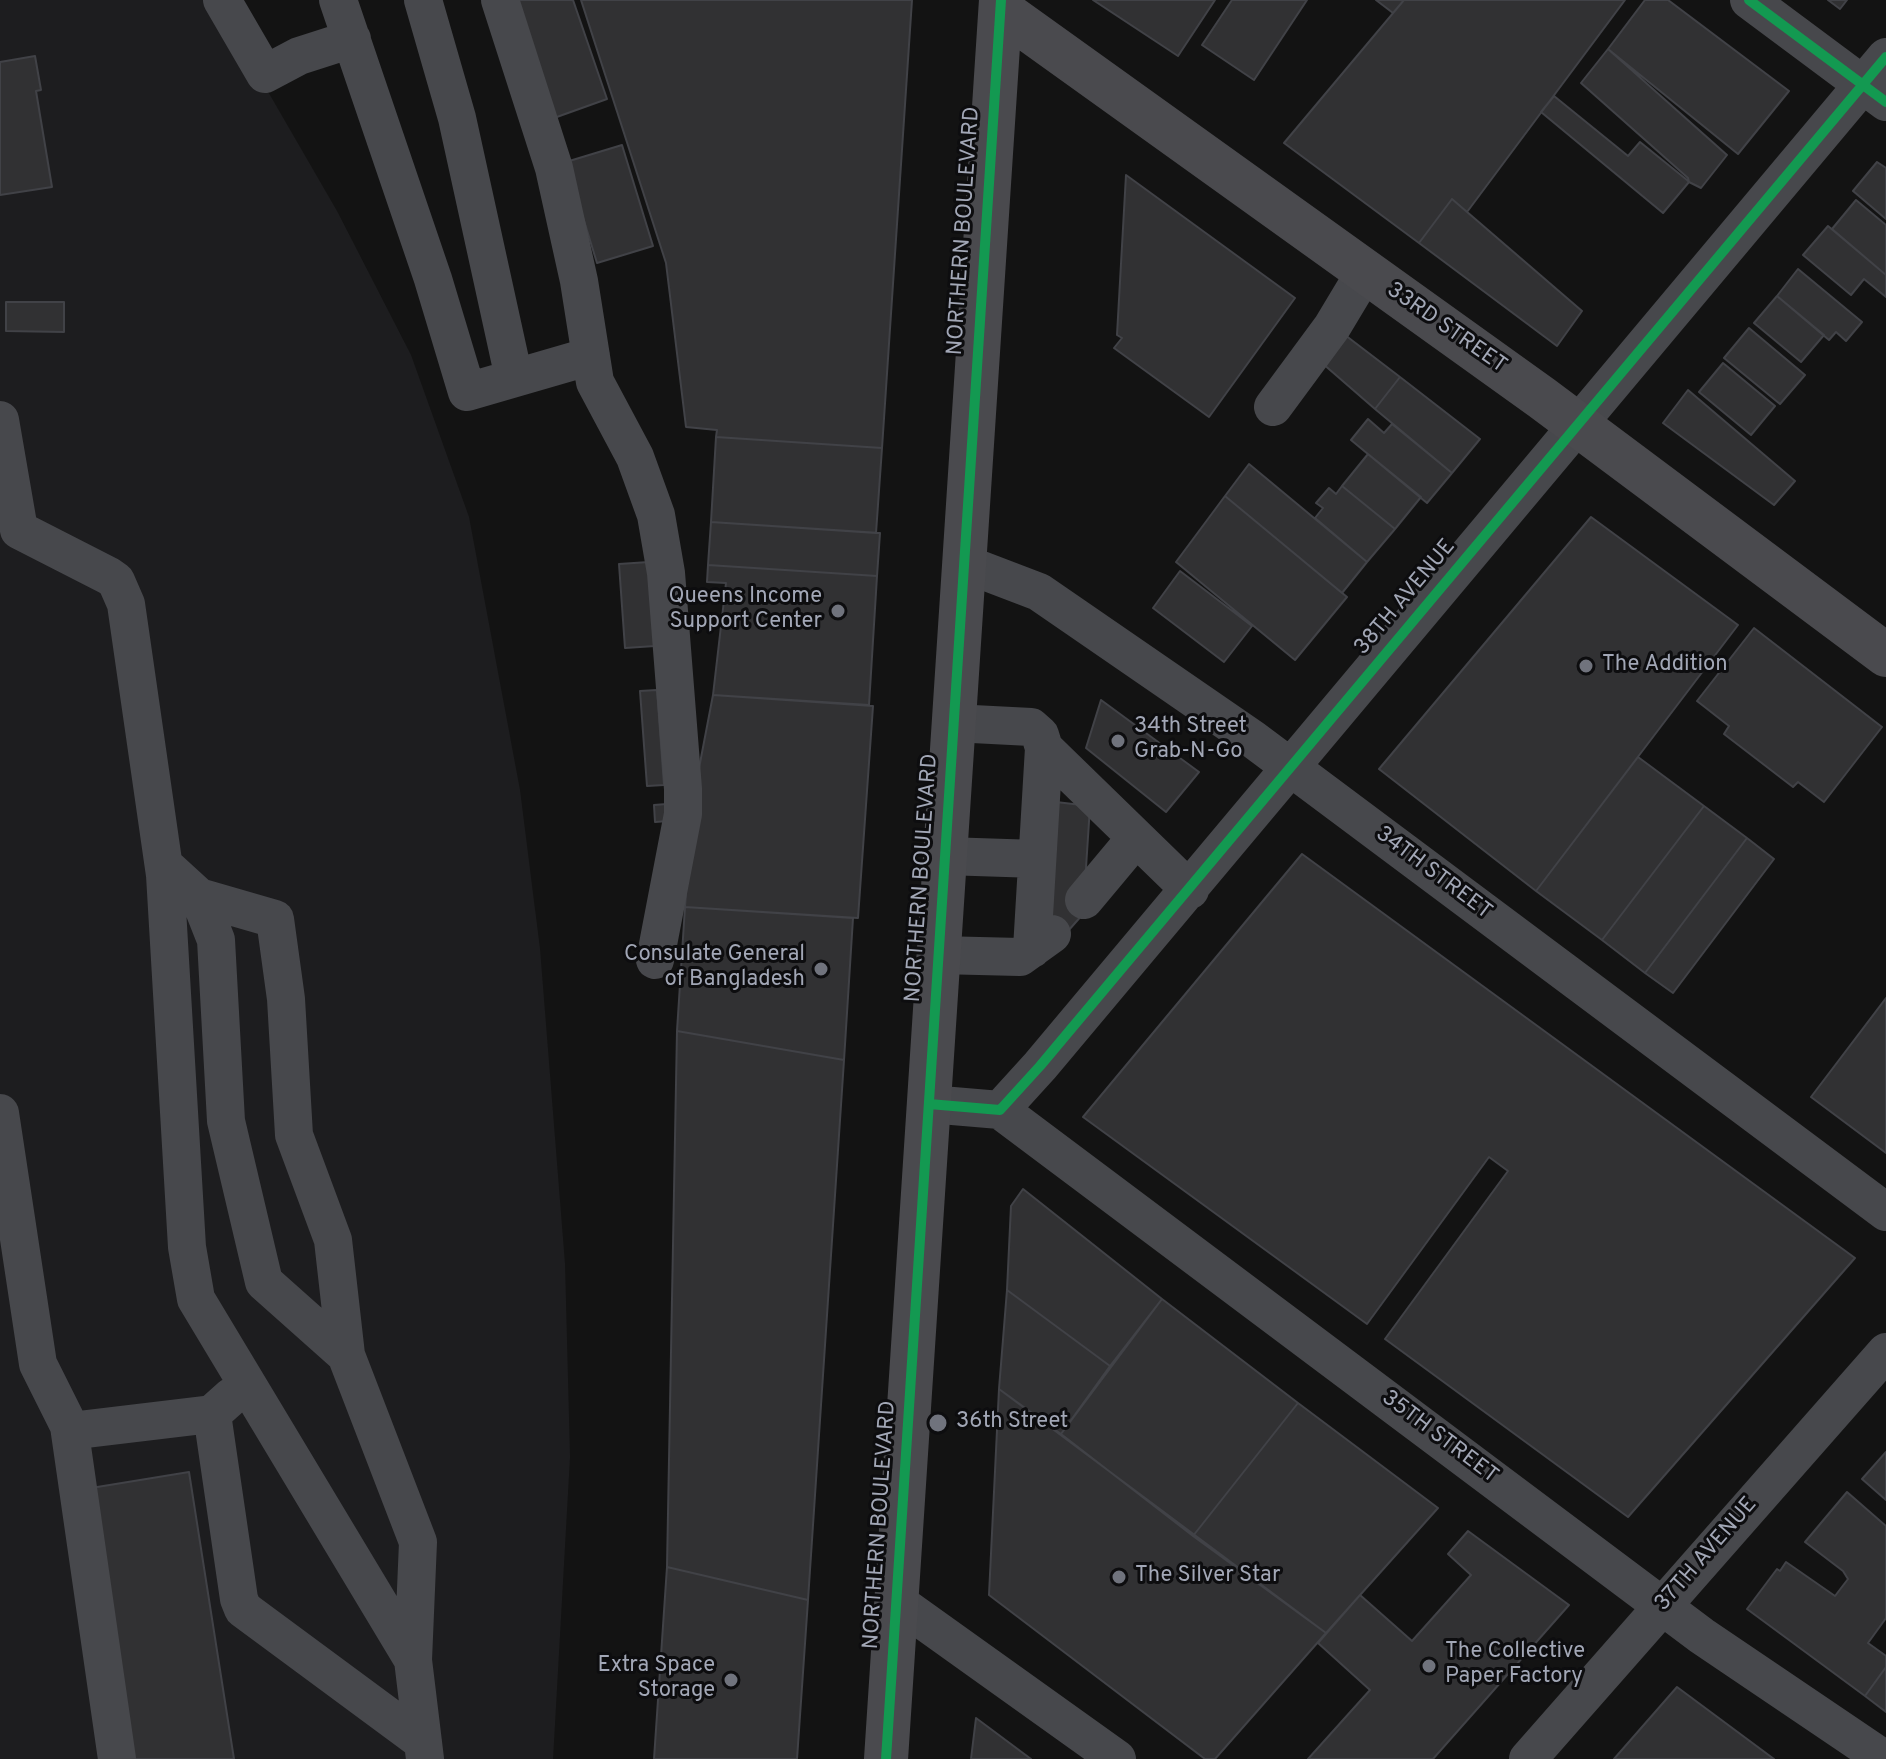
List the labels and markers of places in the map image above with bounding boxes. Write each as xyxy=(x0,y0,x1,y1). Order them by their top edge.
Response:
place label: Queens Income Support Center xyxy=(668,585,822,636)
marker: Queens Income Support Center xyxy=(829,602,847,620)
place label: The Addition xyxy=(1602,653,1728,679)
marker: The Addition xyxy=(1577,657,1595,675)
place label: 34th Street Grab-N-Go xyxy=(1134,715,1247,766)
marker: 34th Street Grab-N-Go xyxy=(1109,732,1127,750)
place label: Consulate General of Bangladesh xyxy=(624,943,805,994)
marker: Consulate General of Bangladesh xyxy=(812,960,830,978)
place label: 36th Street xyxy=(956,1410,1068,1436)
marker: 36th Street xyxy=(927,1412,949,1434)
place label: The Silver Star xyxy=(1135,1564,1280,1590)
marker: The Silver Star xyxy=(1110,1568,1128,1586)
place label: The Collective Paper Factory xyxy=(1445,1640,1585,1692)
place label: Extra Space Storage xyxy=(598,1654,715,1706)
marker: The Collective Paper Factory xyxy=(1420,1657,1438,1675)
marker: Extra Space Storage xyxy=(722,1671,740,1689)

